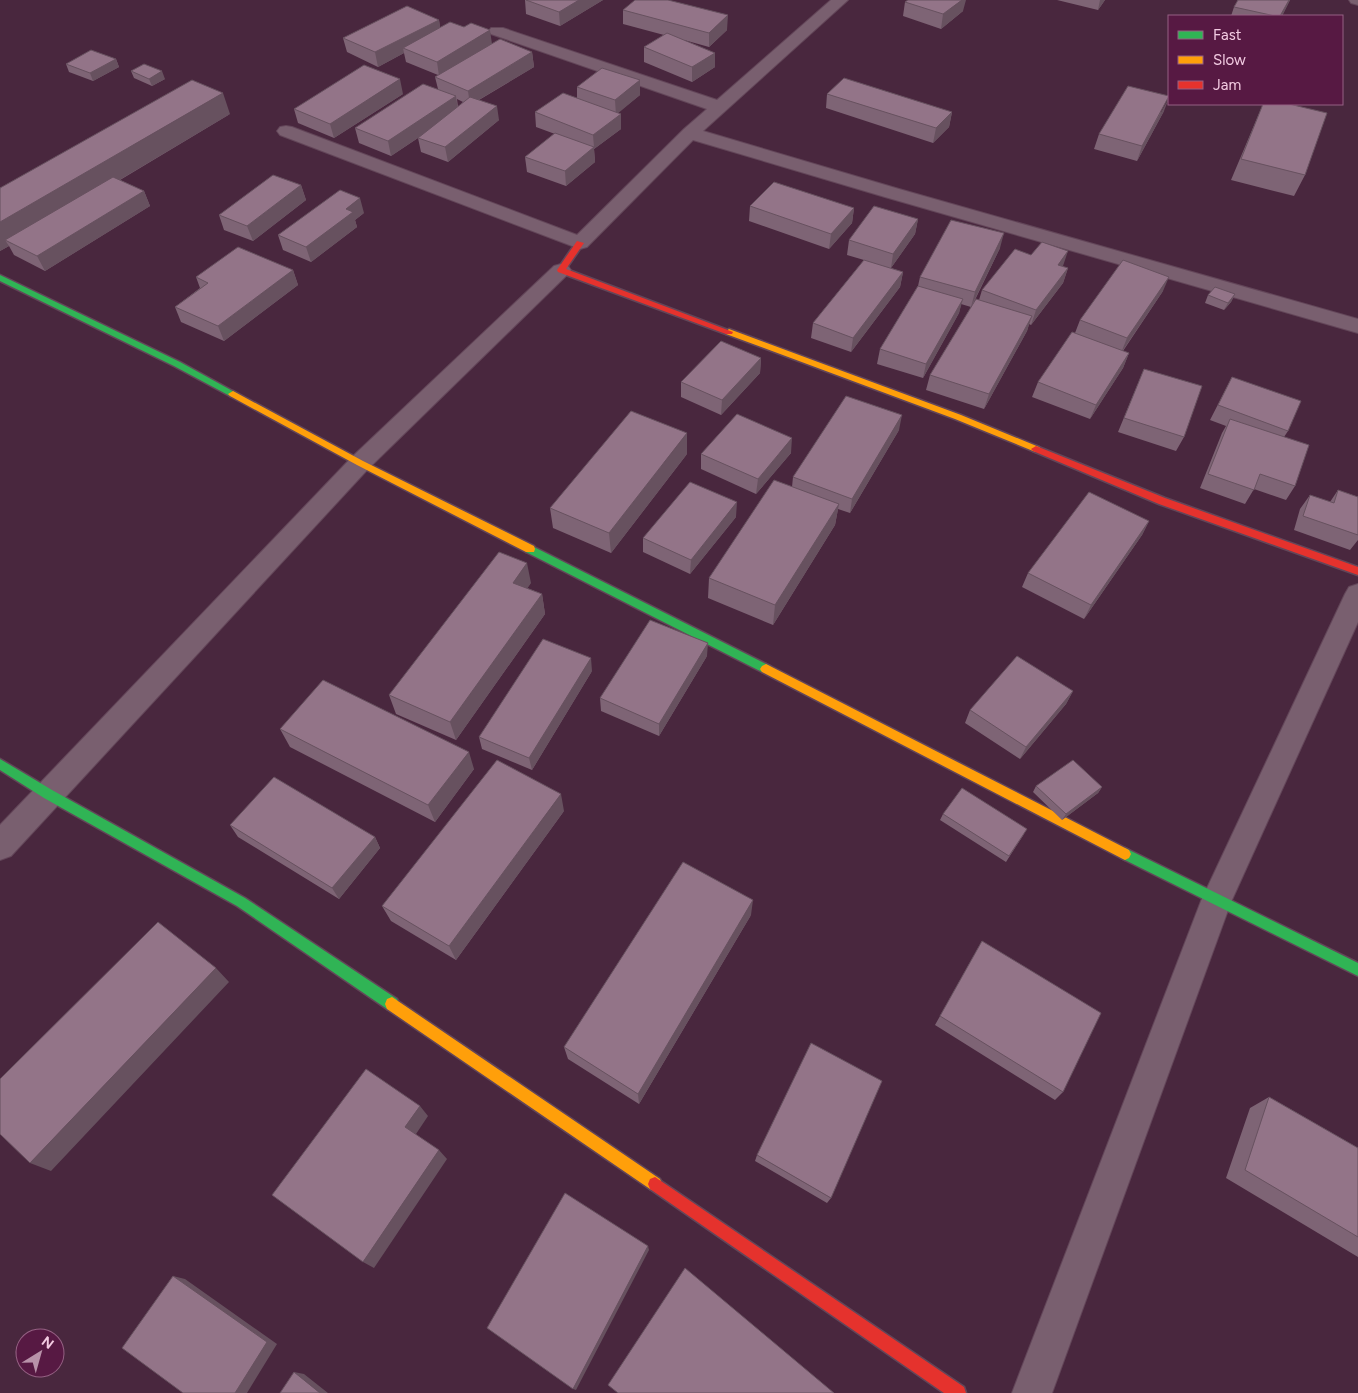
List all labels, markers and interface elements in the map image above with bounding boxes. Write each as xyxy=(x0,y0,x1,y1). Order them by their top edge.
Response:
legend xyxy=(1168,15,1343,105)
text: Fast xyxy=(1213,26,1242,44)
text: Slow xyxy=(1213,51,1246,69)
text: Jam xyxy=(1213,76,1241,94)
north arrow xyxy=(15,1328,65,1378)
text: N xyxy=(38,1333,57,1353)

